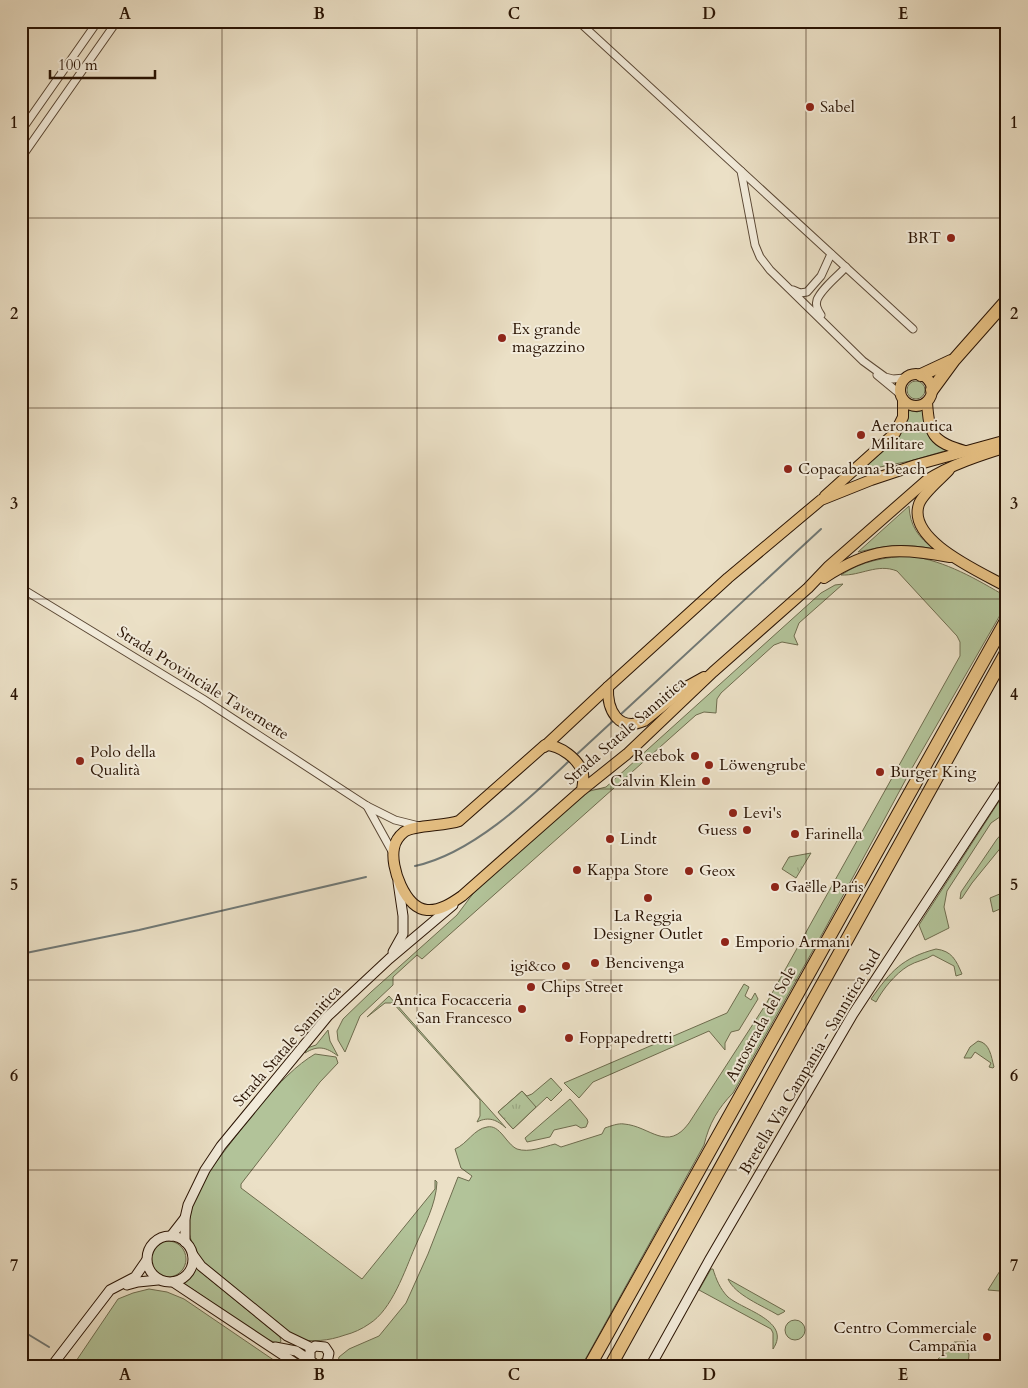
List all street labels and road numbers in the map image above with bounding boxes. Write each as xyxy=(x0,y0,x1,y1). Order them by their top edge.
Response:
street label: Strada Provinciale Tavernette xyxy=(113,621,293,745)
street label: Strada Statale Sannitica xyxy=(559,672,691,790)
street label: Bretella Via Campania - Sannitica Sud xyxy=(734,945,886,1178)
street label: Autostrada del Sole xyxy=(720,962,802,1086)
street label: Strada Statale Sannitica xyxy=(228,980,346,1112)

